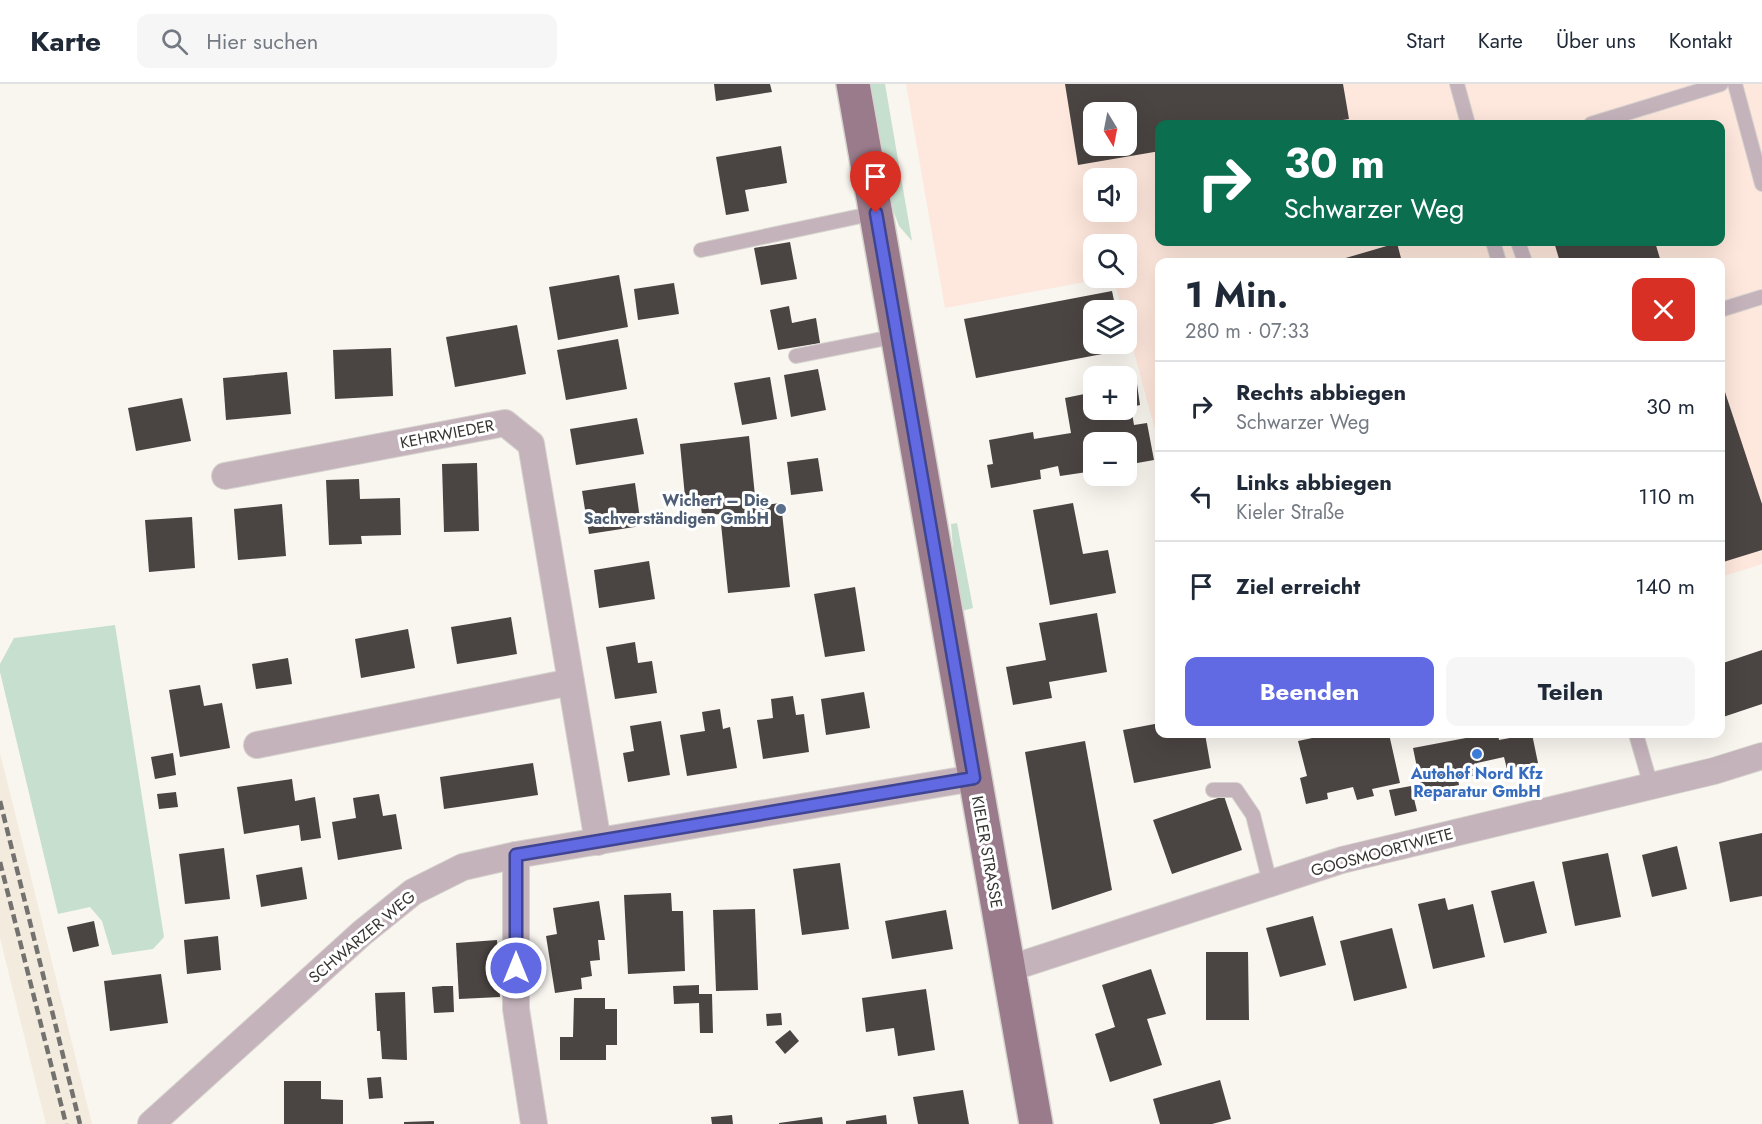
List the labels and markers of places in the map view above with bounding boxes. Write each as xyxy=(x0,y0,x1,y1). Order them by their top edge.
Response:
pin xyxy=(850,151,901,213)
place label: Wichert – Die Sachverständigen GmbH xyxy=(583,489,769,530)
marker: Wichert – Die Sachverständigen GmbH xyxy=(774,502,788,516)
marker: Autohof Nord Kfz Reparatur GmbH xyxy=(1470,747,1484,761)
place label: Autohof Nord Kfz Reparatur GmbH xyxy=(1410,762,1544,803)

